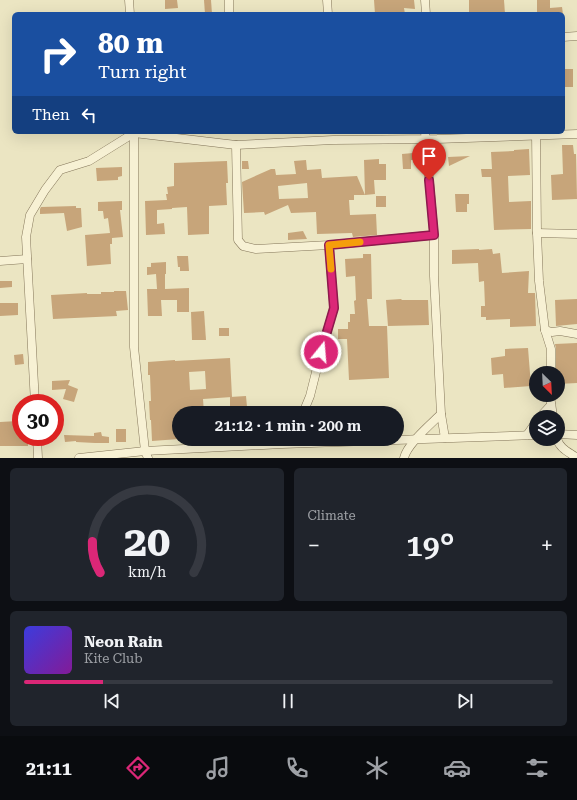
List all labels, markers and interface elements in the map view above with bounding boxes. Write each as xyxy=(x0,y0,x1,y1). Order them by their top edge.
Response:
text: 80 m xyxy=(98,27,163,60)
icon: right xyxy=(32,28,84,80)
text: Turn right xyxy=(98,61,186,82)
icon: left xyxy=(78,104,100,126)
text: Then xyxy=(32,106,70,124)
pin xyxy=(412,139,446,180)
icon: arrive xyxy=(418,145,440,167)
position arrow xyxy=(300,331,342,373)
north arrow xyxy=(529,366,565,402)
map controls xyxy=(529,366,565,446)
speed limit sign: 30 xyxy=(12,394,64,446)
button: layers xyxy=(529,410,565,446)
text: 21:12 · 1 min · 200 m xyxy=(215,417,361,435)
text: Climate xyxy=(308,508,356,523)
text: 20 xyxy=(123,516,170,565)
text: 19° xyxy=(406,528,454,563)
text: − xyxy=(308,533,320,558)
text: + xyxy=(541,533,553,558)
text: km/h xyxy=(128,563,166,579)
text: Neon Rain xyxy=(84,633,163,651)
text: Kite Club xyxy=(84,651,143,666)
icon: previous xyxy=(101,690,123,712)
icon: pause xyxy=(277,690,299,712)
icon: next xyxy=(454,690,476,712)
icon: directions xyxy=(124,754,152,782)
icon: music xyxy=(204,754,232,782)
icon: phone xyxy=(283,754,311,782)
icon: climate xyxy=(363,754,391,782)
icon: car xyxy=(443,754,471,782)
icon: filters xyxy=(523,754,551,782)
text: 21:11 xyxy=(26,758,72,779)

